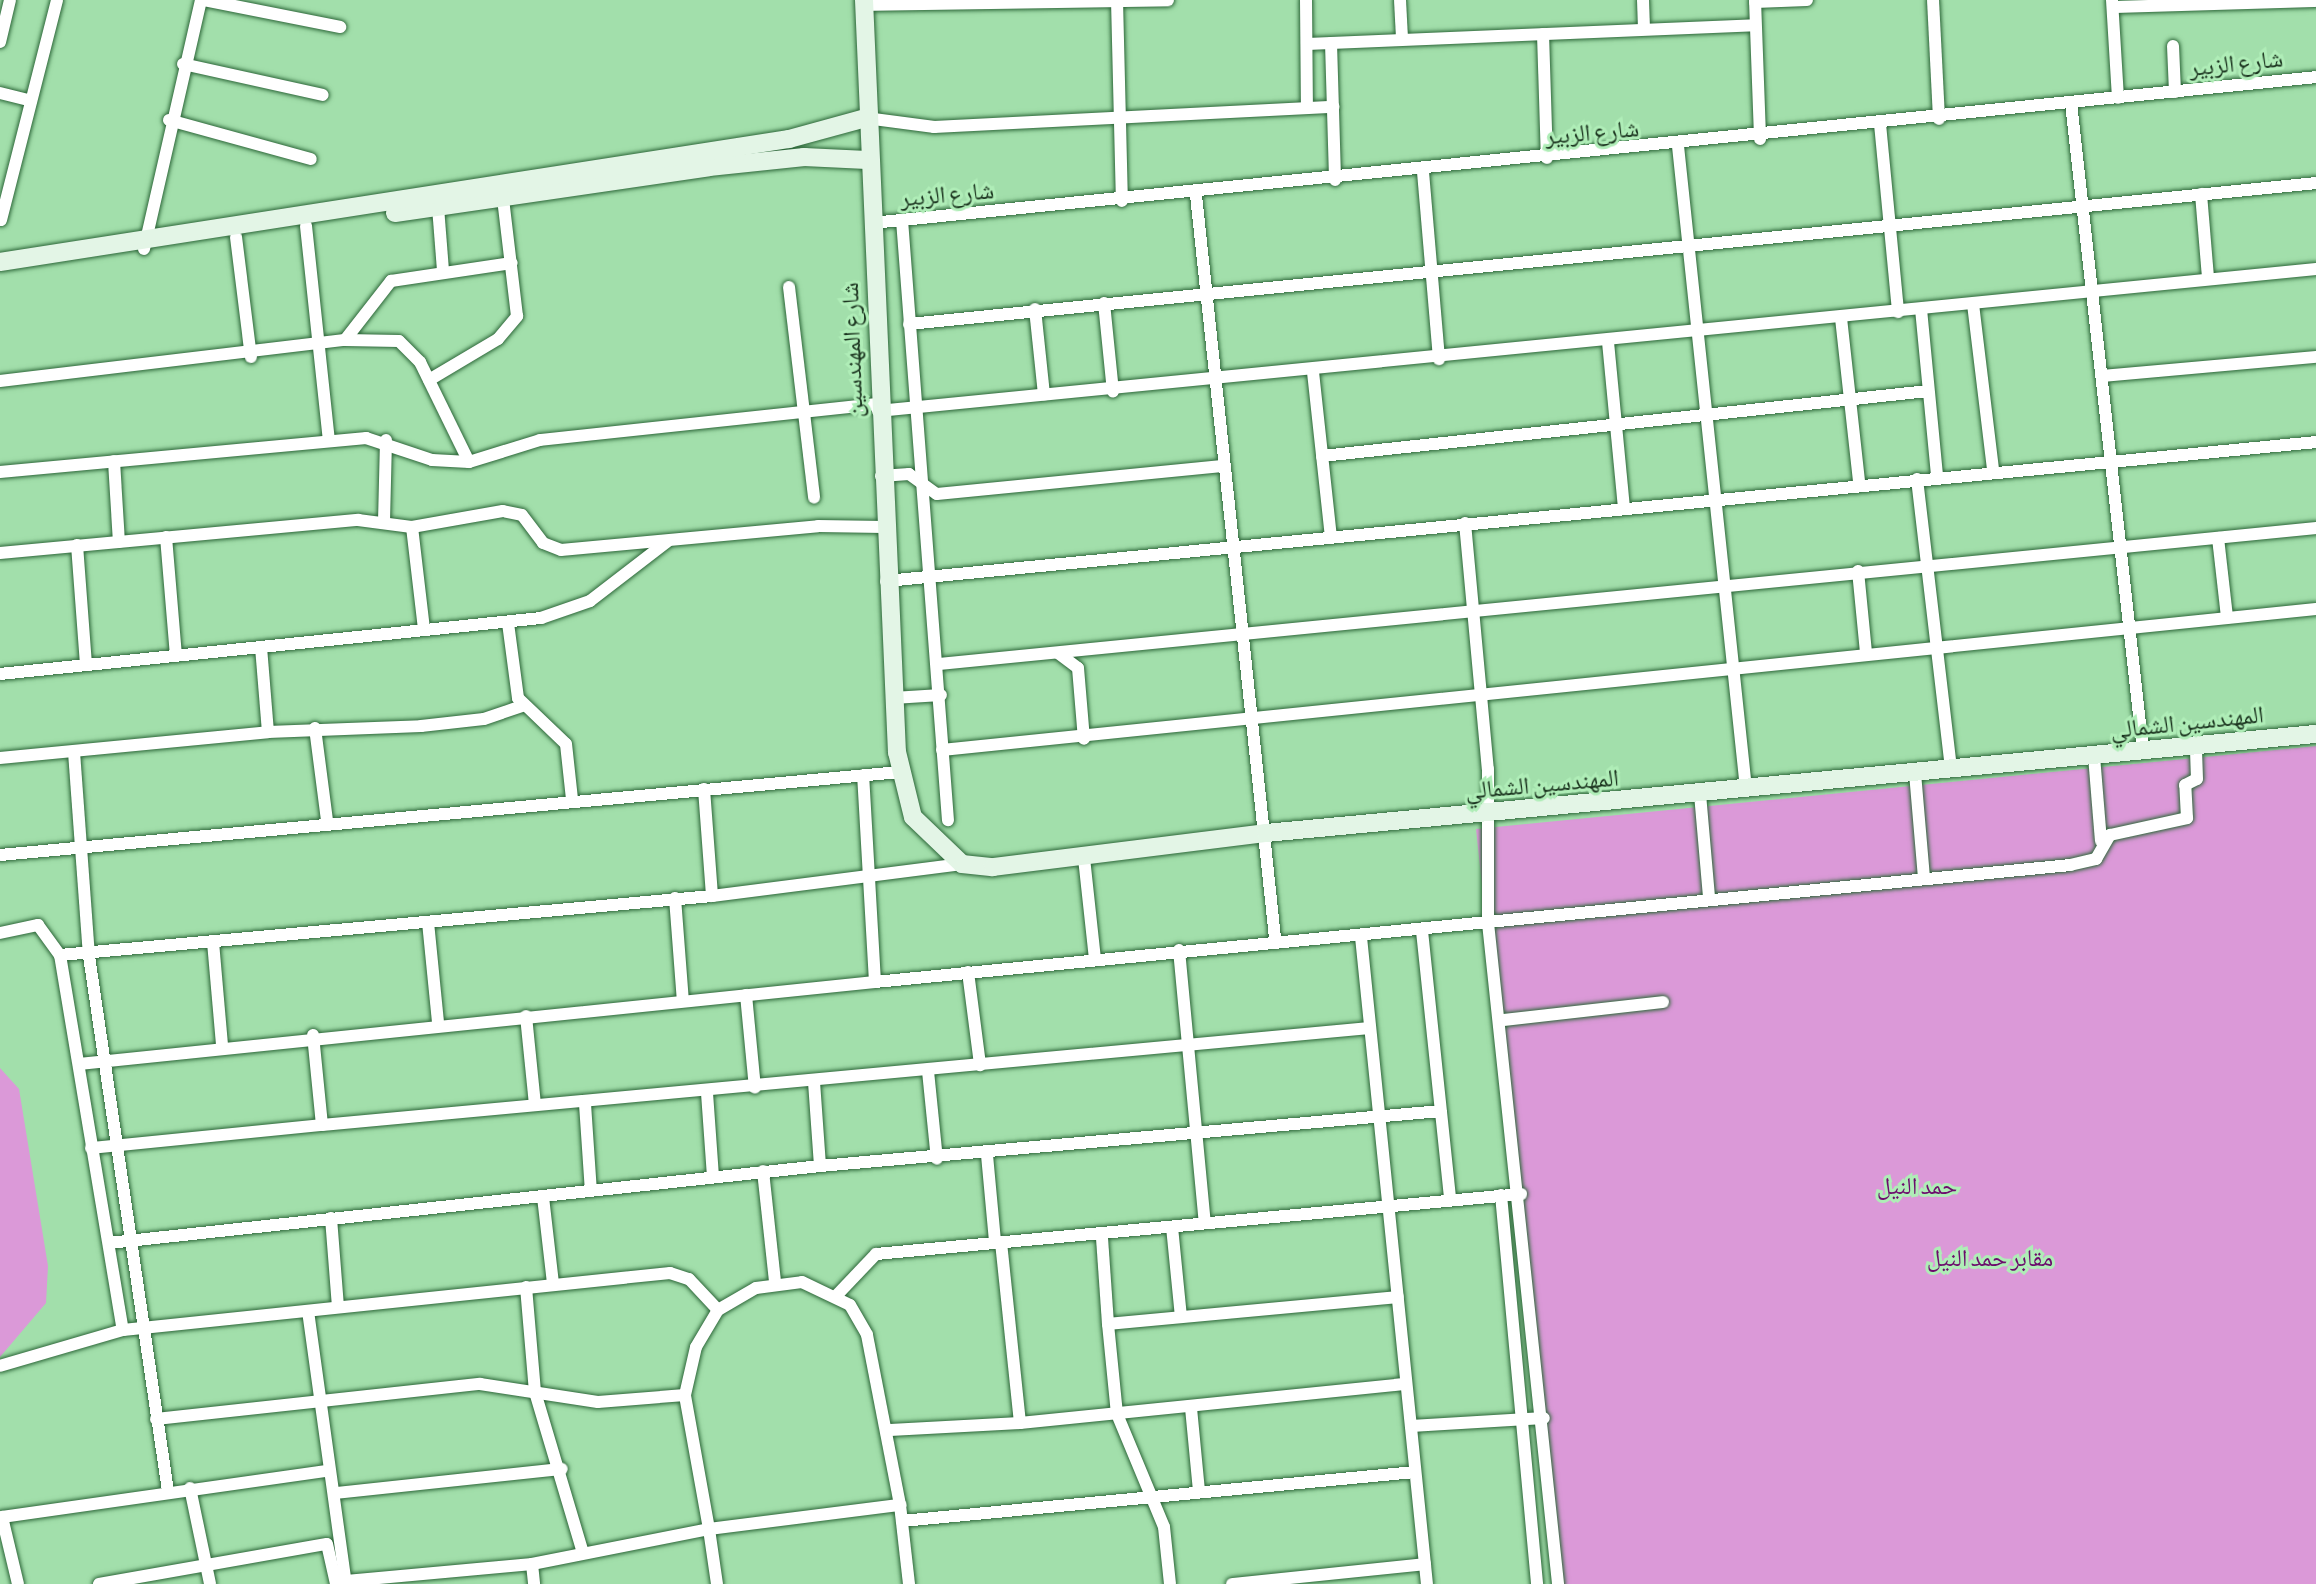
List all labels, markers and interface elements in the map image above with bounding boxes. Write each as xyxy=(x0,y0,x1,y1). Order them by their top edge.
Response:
street label: شارع الزبير xyxy=(2188,44,2284,82)
street label: شارع الزبير xyxy=(1544,114,1640,150)
street label: شارع الزبير xyxy=(899,176,995,212)
street label: شارع المهندسين xyxy=(835,282,869,418)
street label: المهندسين الشمالي xyxy=(2109,700,2265,744)
street label: المهندسين الشمالي xyxy=(1464,763,1620,805)
park label: حمد النيل xyxy=(1877,1172,1957,1200)
park label: مقابر حمد النيل xyxy=(1927,1244,2053,1272)

